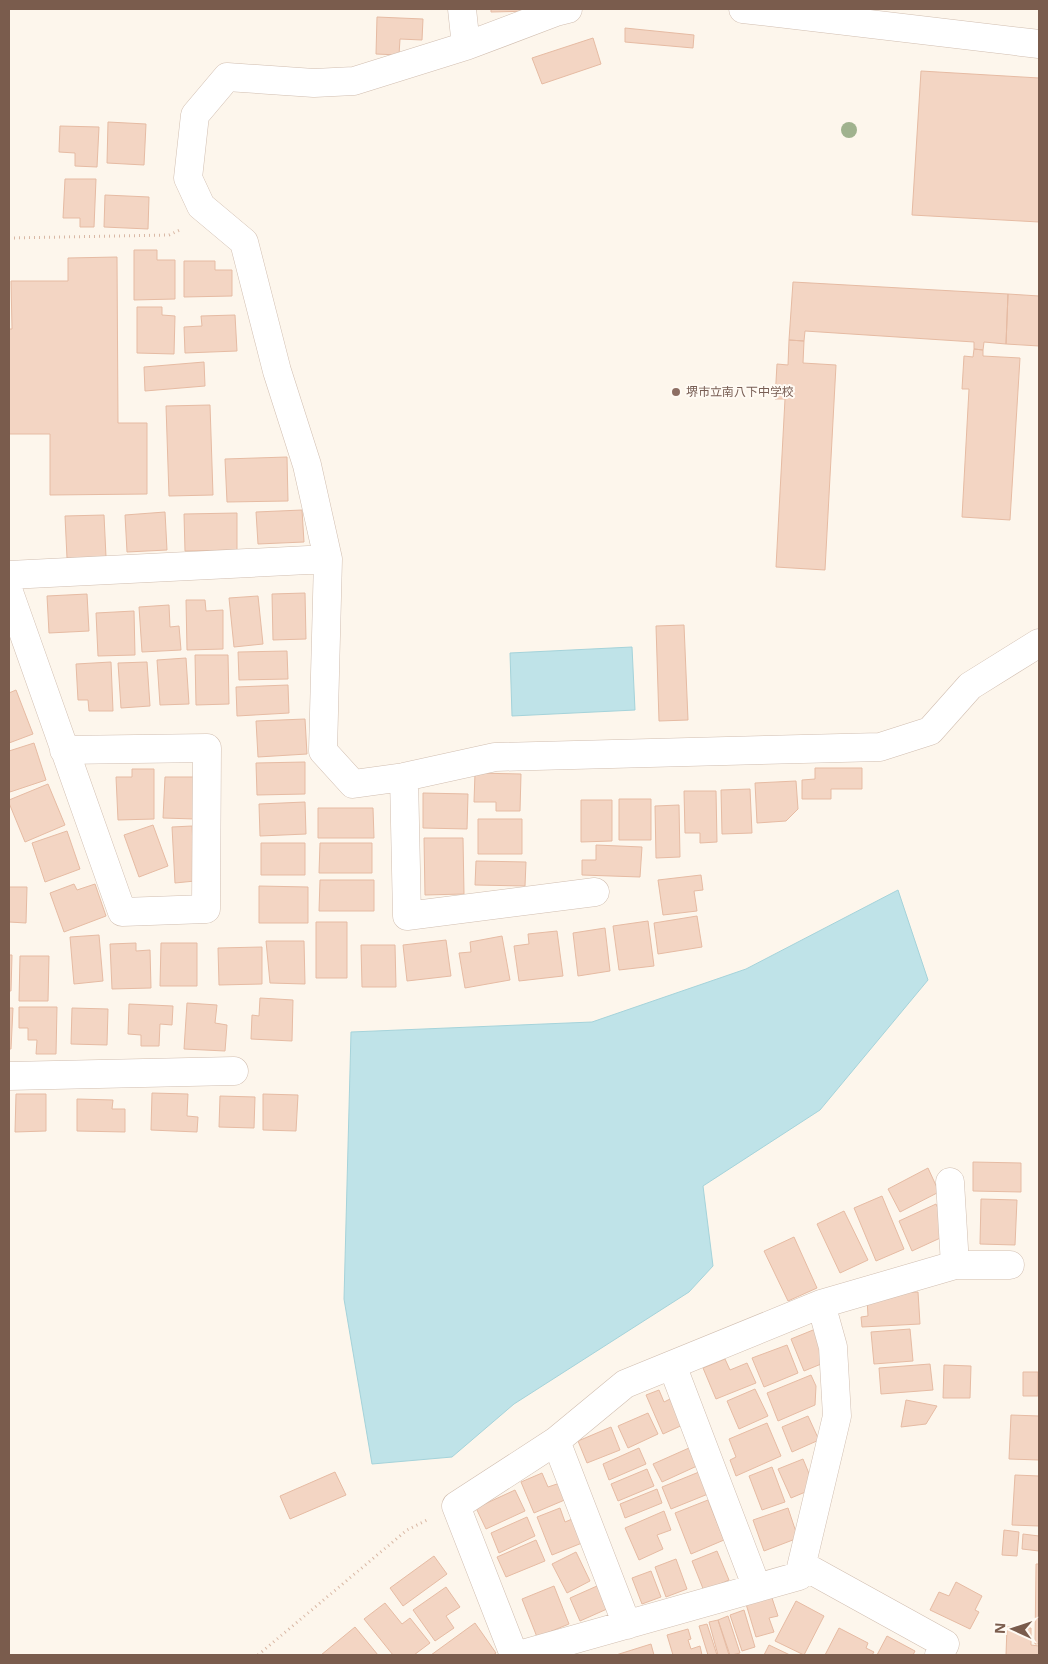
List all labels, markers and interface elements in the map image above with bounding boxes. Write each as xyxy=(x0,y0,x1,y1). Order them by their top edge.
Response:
place label: 堺市立南八下中学校 xyxy=(686,383,794,400)
marker: 堺市立南八下中学校 xyxy=(670,386,682,398)
north arrow xyxy=(988,1604,1038,1654)
text: N xyxy=(990,1622,1009,1634)

